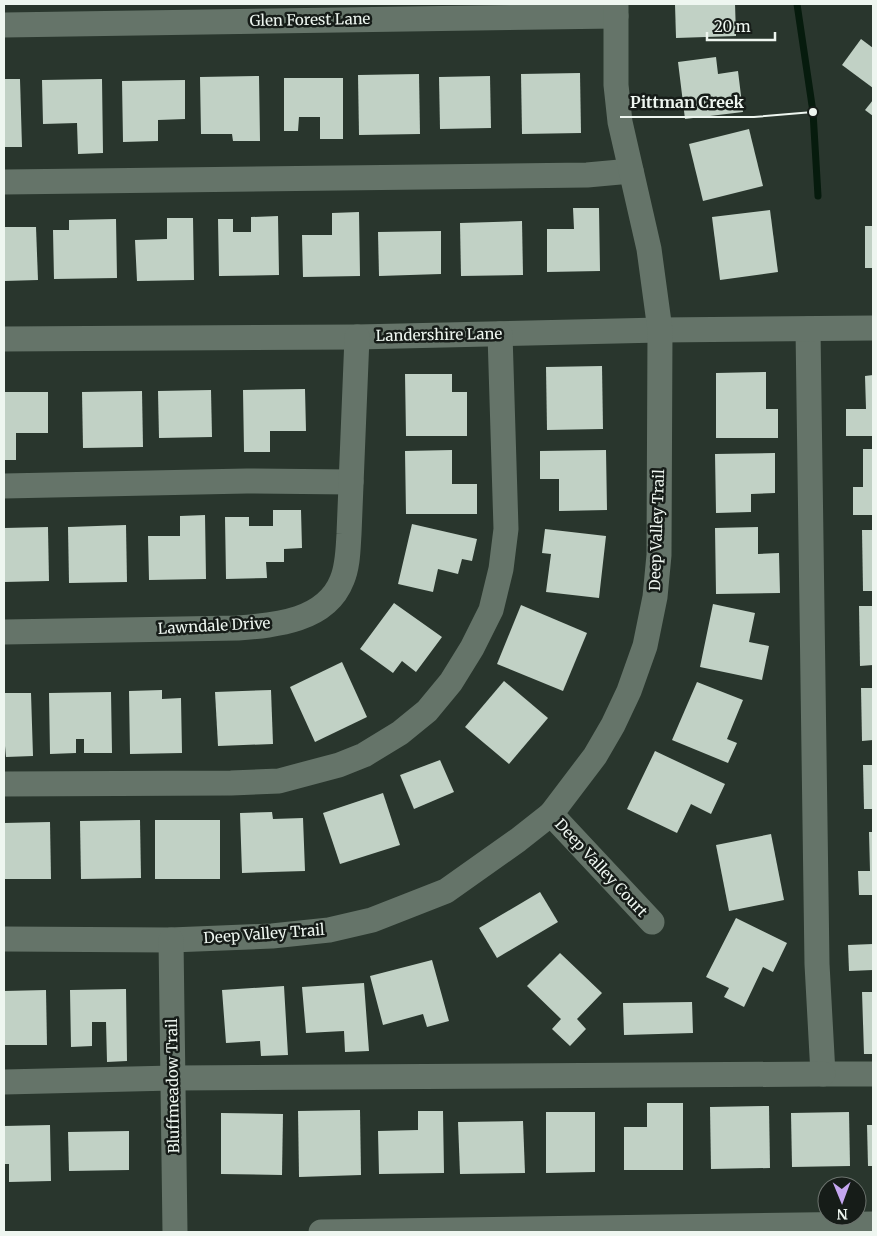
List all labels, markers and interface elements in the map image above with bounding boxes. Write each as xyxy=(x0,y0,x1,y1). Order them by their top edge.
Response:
street label: Glen Forest Lane xyxy=(249,9,371,30)
scale bar xyxy=(707,10,774,42)
text: 20 m xyxy=(714,17,751,36)
callout: Pittman Creek xyxy=(620,86,754,117)
text: Pittman Creek xyxy=(630,92,745,112)
street label: Landershire Lane xyxy=(376,324,503,345)
street label: Deep Valley Trail xyxy=(645,469,668,591)
street label: Lawndale Drive xyxy=(157,613,271,638)
street label: Deep Valley Court xyxy=(551,815,652,921)
street label: Deep Valley Trail xyxy=(203,920,326,947)
street label: Bluffmeadow Trail xyxy=(162,1018,183,1154)
north arrow xyxy=(817,1176,867,1226)
text: N xyxy=(837,1205,848,1223)

